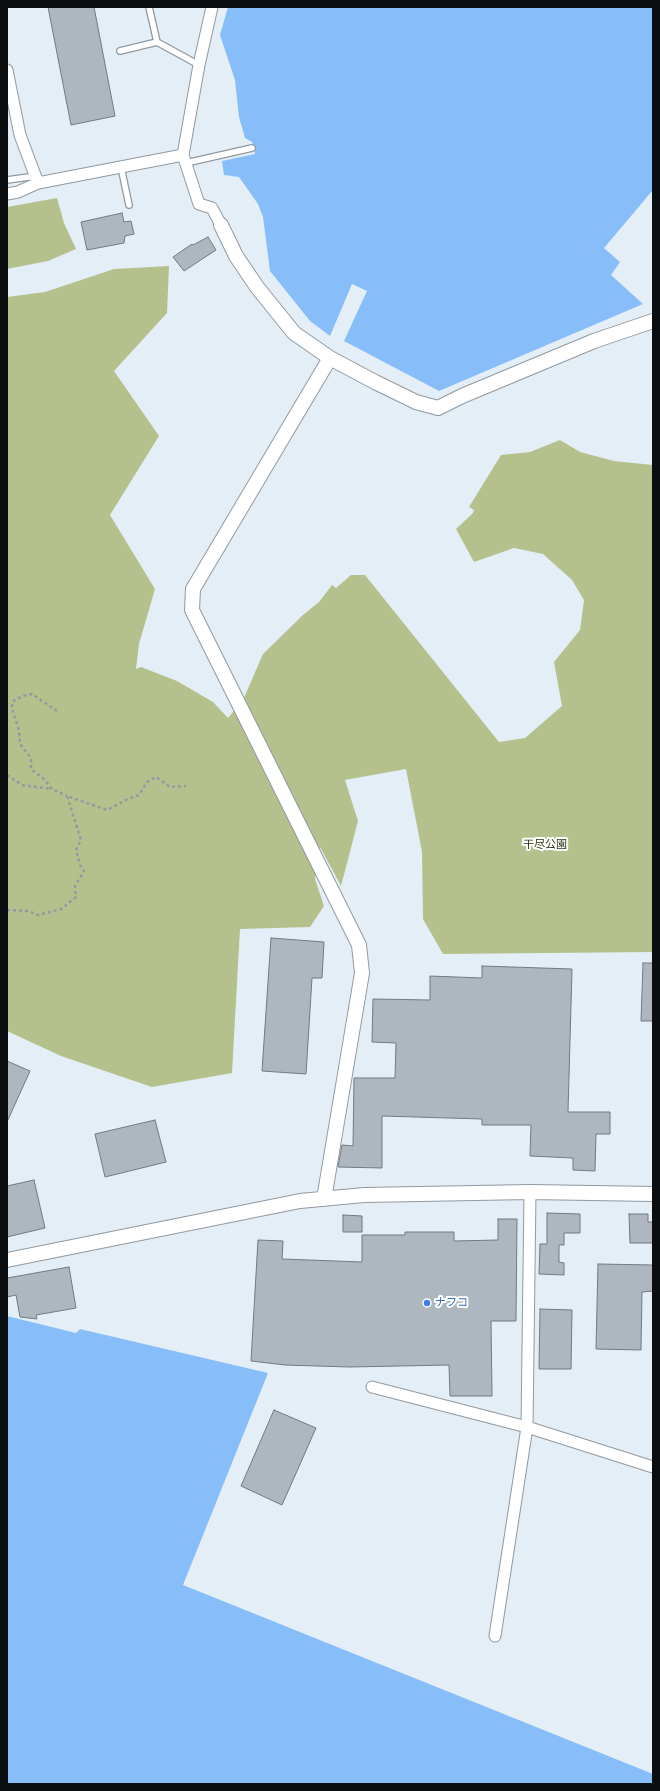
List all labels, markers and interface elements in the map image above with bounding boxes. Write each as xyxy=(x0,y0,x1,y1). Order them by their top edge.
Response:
park label: 干尽公園 xyxy=(523,838,567,852)
place label: ナフコ xyxy=(435,1296,468,1310)
marker: ナフコ xyxy=(422,1298,432,1308)

